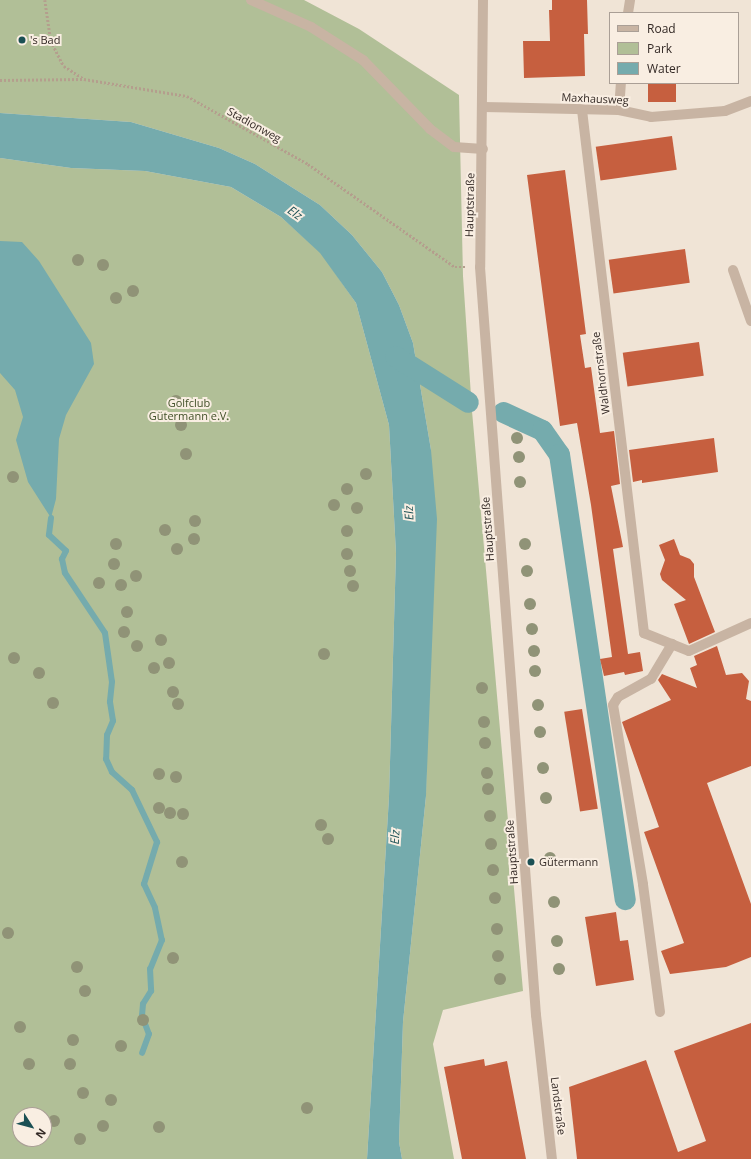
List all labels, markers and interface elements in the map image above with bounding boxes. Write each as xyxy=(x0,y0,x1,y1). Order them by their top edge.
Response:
legend xyxy=(609,12,739,84)
text: Road xyxy=(647,20,676,37)
place label: 's Bad xyxy=(30,33,60,47)
marker: 's Bad xyxy=(17,35,27,45)
text: Park xyxy=(647,40,672,57)
text: Water xyxy=(647,60,681,77)
street label: Maxhausweg xyxy=(561,91,629,107)
street label: Stadionweg xyxy=(225,105,283,145)
street label: Hauptstraße xyxy=(463,173,477,237)
water label: Elz xyxy=(285,203,305,223)
street label: Waldhornstraße xyxy=(589,331,613,415)
park label: Golfclub Gütermann e.V. xyxy=(149,397,229,423)
street label: Hauptstraße xyxy=(479,496,497,562)
water label: Elz xyxy=(401,505,417,521)
street label: Hauptstraße xyxy=(503,819,521,885)
water label: Elz xyxy=(387,829,403,845)
place label: Gütermann xyxy=(539,855,598,869)
marker: Gütermann xyxy=(526,857,536,867)
street label: Landstraße xyxy=(548,1076,568,1136)
north arrow xyxy=(12,1107,52,1147)
text: N xyxy=(33,1126,50,1142)

